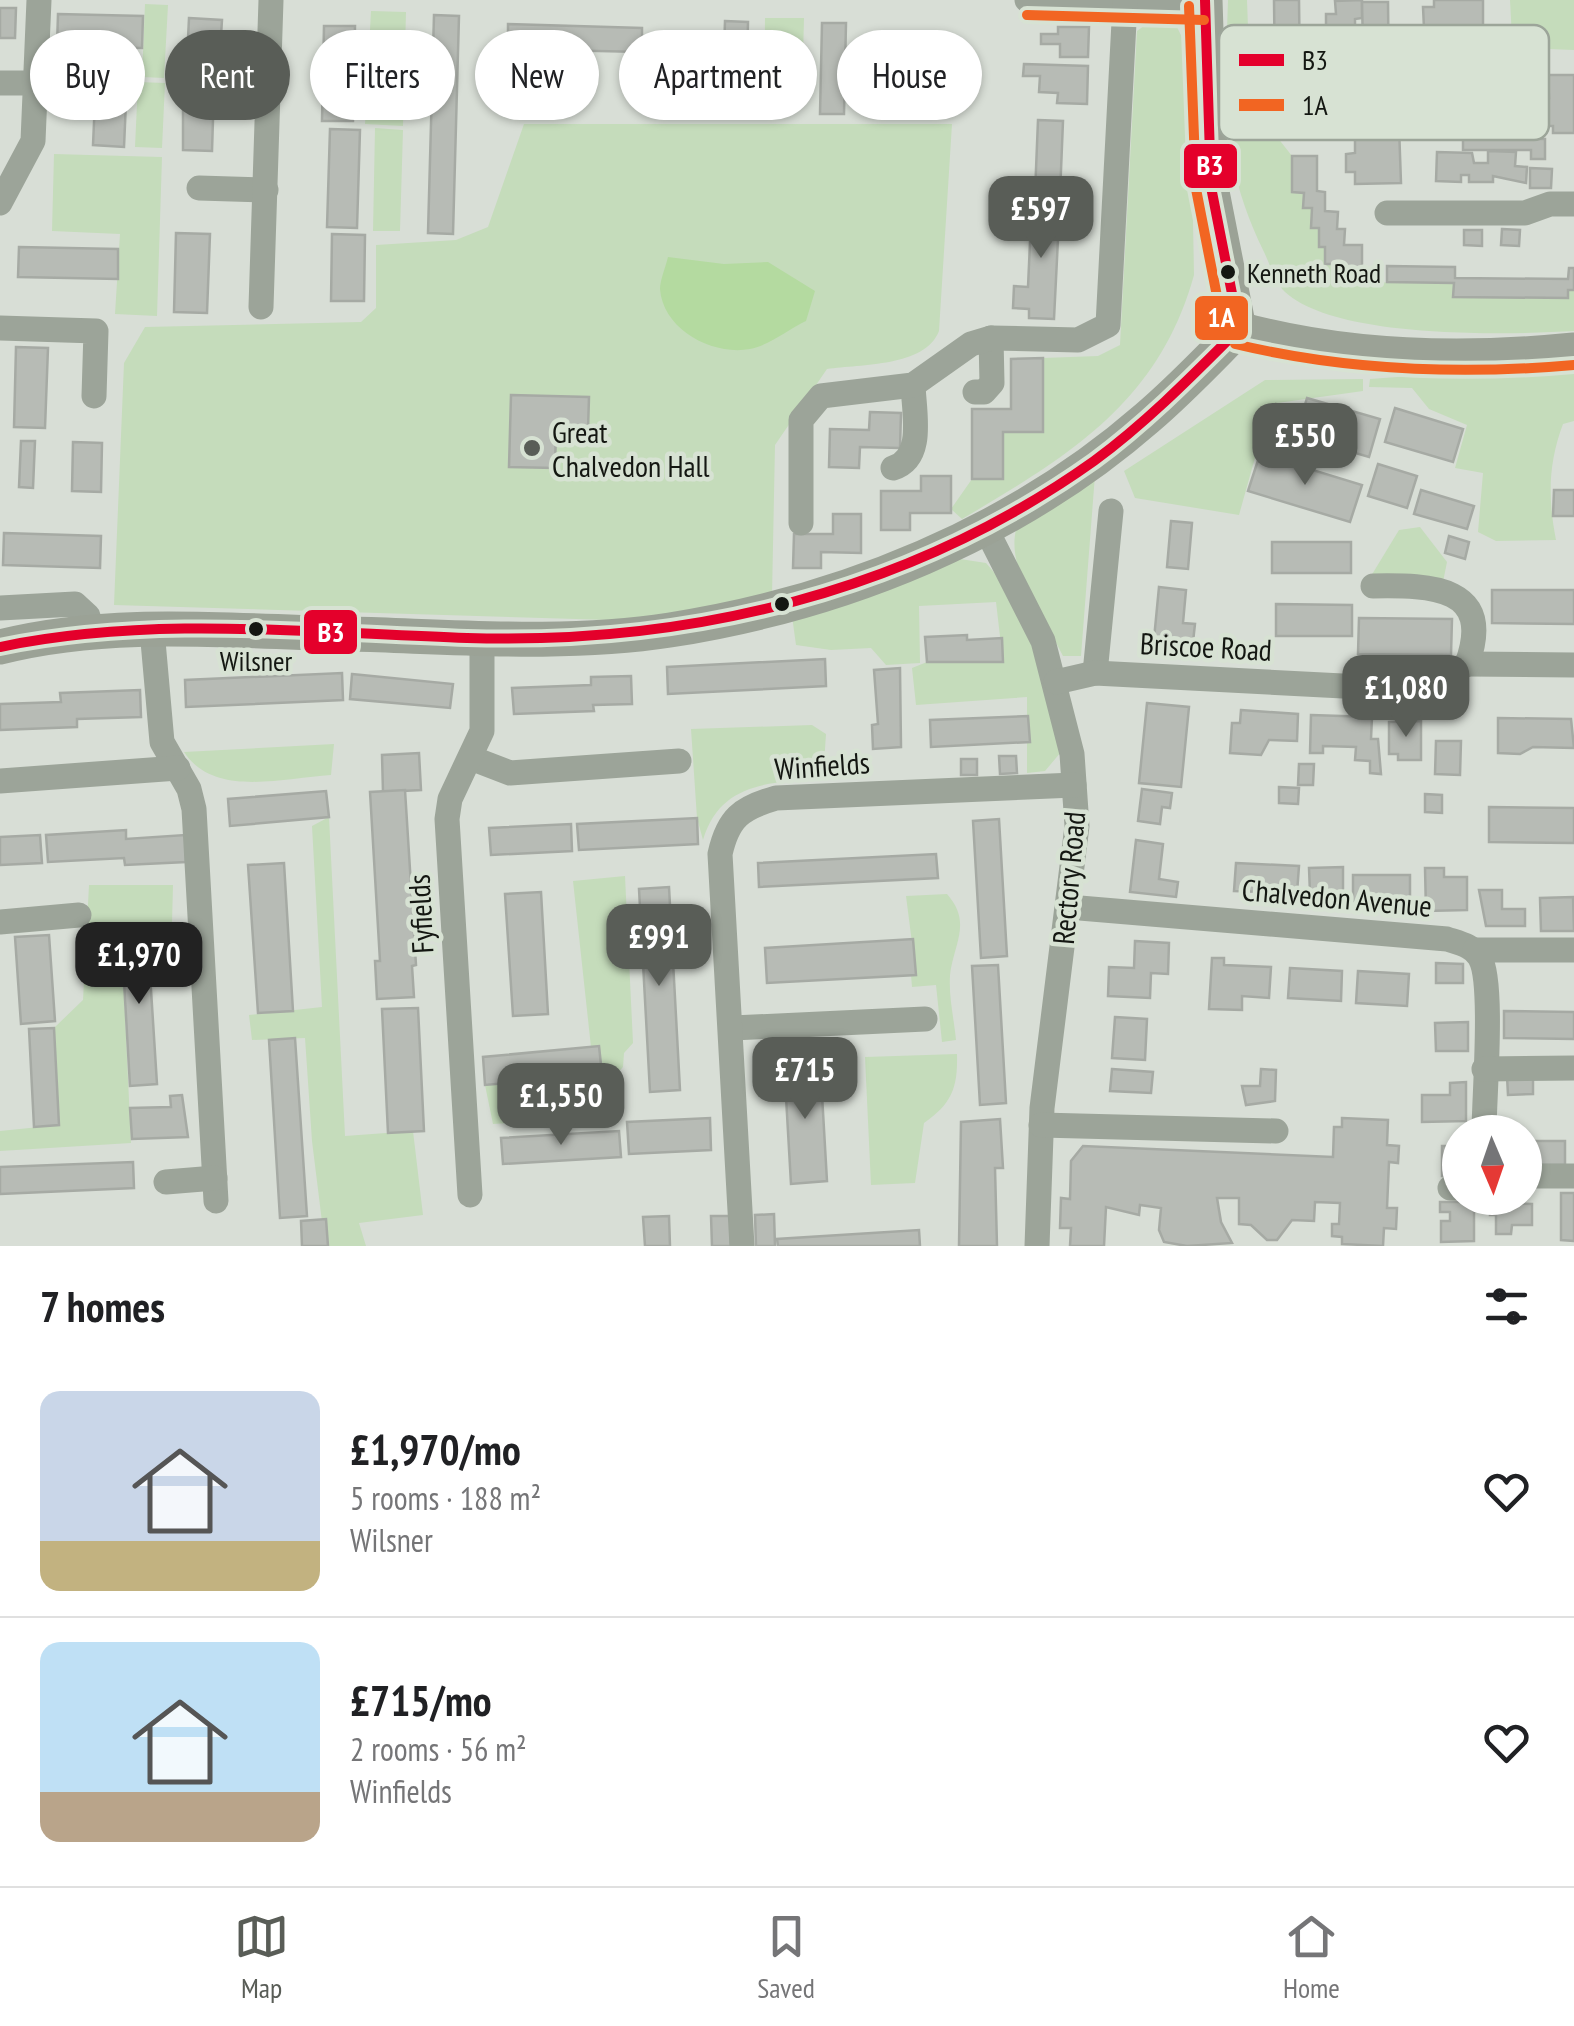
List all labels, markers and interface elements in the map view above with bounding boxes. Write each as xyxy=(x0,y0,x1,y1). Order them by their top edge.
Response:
legend xyxy=(1219,25,1549,140)
chip: Buy xyxy=(30,30,145,120)
chip: Rent xyxy=(165,30,290,120)
chip: Filters xyxy=(310,30,455,120)
chip: New xyxy=(475,30,599,120)
chip: Apartment xyxy=(619,30,817,120)
chip: House xyxy=(837,30,982,120)
text: B3 xyxy=(1302,41,1328,78)
text: 1A xyxy=(1302,86,1329,123)
line badge: B3 xyxy=(1182,142,1239,190)
text: B3 xyxy=(1196,146,1224,183)
pin: £597 xyxy=(982,176,1100,261)
text: £597 xyxy=(1010,187,1072,229)
place label: Kenneth Road xyxy=(1247,254,1381,291)
marker: Kenneth Road xyxy=(1218,262,1238,282)
line badge: 1A xyxy=(1193,294,1250,342)
text: 1A xyxy=(1207,298,1236,335)
pin: £550 xyxy=(1246,403,1364,488)
place label: Great Chalvedon Hall xyxy=(552,412,710,485)
text: £550 xyxy=(1274,414,1336,456)
marker: Great Chalvedon Hall xyxy=(521,437,543,459)
unlabelled marker xyxy=(772,594,792,614)
line badge: B3 xyxy=(302,608,359,656)
text: B3 xyxy=(317,613,345,650)
marker: Wilsner xyxy=(246,619,266,639)
street label: Briscoe Road xyxy=(1139,623,1273,669)
place label: Wilsner xyxy=(220,642,293,679)
pin: £1,080 xyxy=(1325,655,1487,740)
text: £1,080 xyxy=(1364,666,1448,708)
street label: Winfields xyxy=(773,742,871,788)
street label: Rectory Road xyxy=(1043,810,1093,946)
street label: Chalvedon Avenue xyxy=(1240,869,1434,925)
street label: Fyfields xyxy=(398,873,442,955)
pin: £991 xyxy=(600,904,718,989)
text: £991 xyxy=(628,915,690,957)
pin: £1,970 xyxy=(58,922,220,1007)
text: £1,970 xyxy=(97,933,181,975)
pin: £715 xyxy=(746,1037,864,1122)
text: £715 xyxy=(774,1048,836,1090)
pin: £1,550 xyxy=(480,1063,642,1148)
text: £1,550 xyxy=(519,1074,603,1116)
north arrow xyxy=(1442,1115,1542,1215)
map controls xyxy=(1442,1115,1542,1215)
text: 7 homes xyxy=(40,1279,165,1334)
icon: filters xyxy=(1479,1279,1534,1334)
text: £1,970/mo xyxy=(350,1422,521,1477)
icon: home xyxy=(120,1431,240,1551)
icon: heart xyxy=(1479,1464,1534,1519)
text: 5 rooms · 188 m² xyxy=(350,1477,541,1519)
text: Wilsner xyxy=(350,1519,433,1561)
text: £715/mo xyxy=(350,1673,492,1728)
icon: home xyxy=(120,1682,240,1802)
icon: heart xyxy=(1479,1715,1534,1770)
text: 2 rooms · 56 m² xyxy=(350,1728,527,1770)
text: Winfields xyxy=(350,1770,452,1812)
tab: Map xyxy=(234,1909,289,2006)
tab: Saved xyxy=(757,1909,815,2006)
tab: Home xyxy=(1283,1909,1340,2006)

